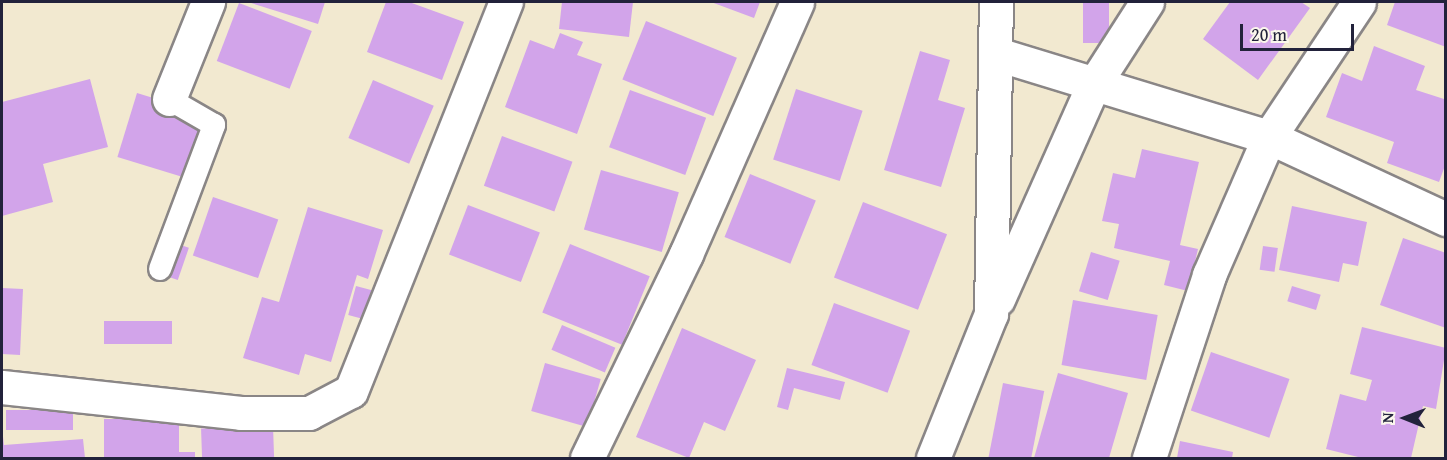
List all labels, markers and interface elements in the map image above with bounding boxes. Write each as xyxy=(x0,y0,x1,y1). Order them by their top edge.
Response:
scale bar xyxy=(1243,12,1357,50)
text: 20 m xyxy=(1251,21,1287,48)
north arrow xyxy=(1375,388,1435,448)
text: N xyxy=(1375,412,1399,423)

